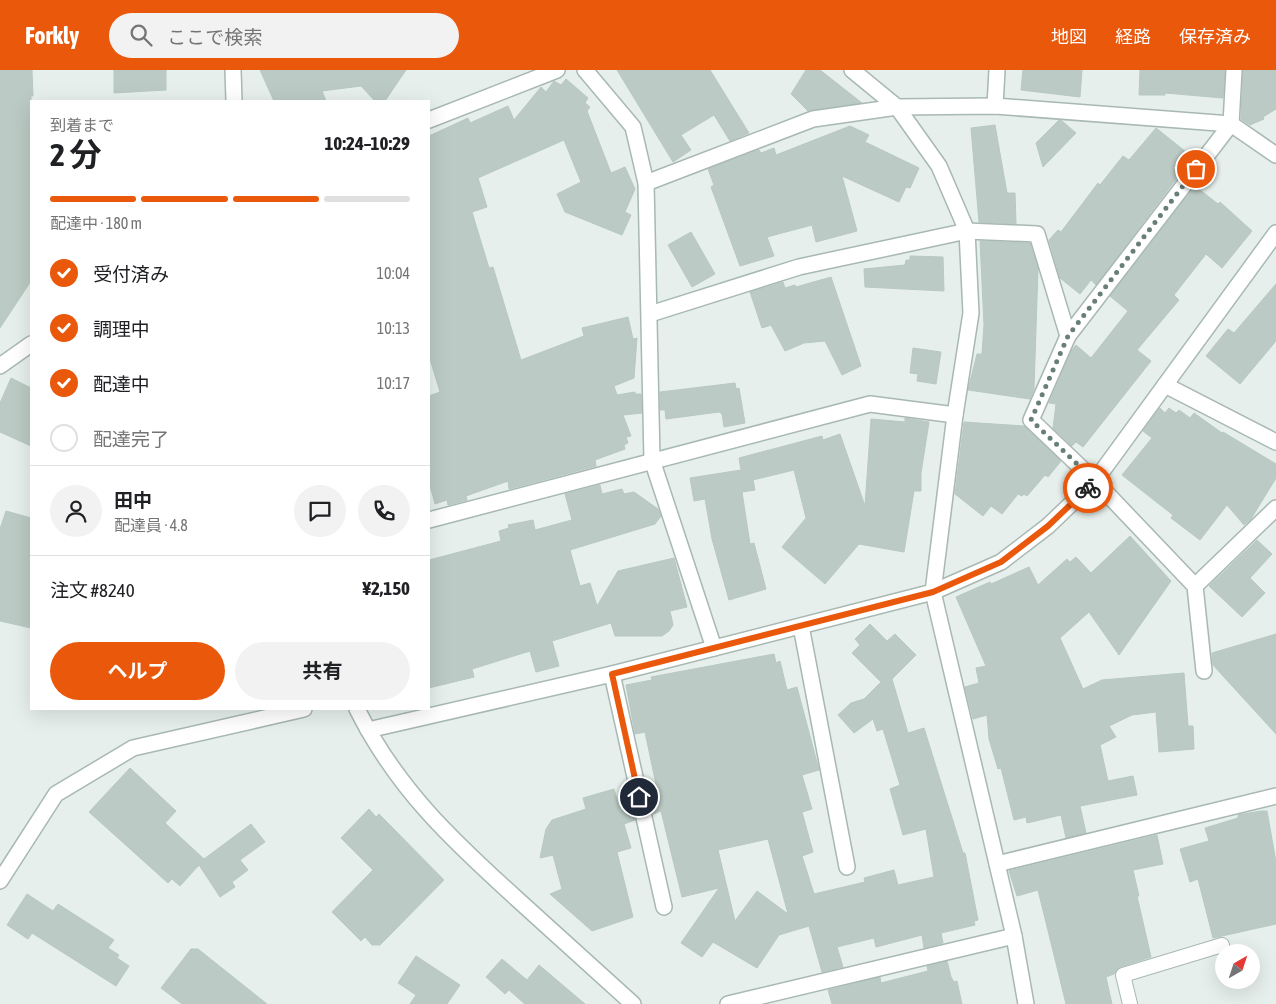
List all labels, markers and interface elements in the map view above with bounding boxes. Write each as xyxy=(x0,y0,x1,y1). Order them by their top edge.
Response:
search box xyxy=(109,13,459,58)
icon: search xyxy=(127,21,155,49)
text: Forkly xyxy=(25,22,79,49)
text: ここで検索 xyxy=(167,26,262,48)
text: 地図 xyxy=(1051,26,1087,47)
text: 経路 xyxy=(1115,26,1151,47)
text: 保存済み xyxy=(1179,26,1251,47)
text: 到着まで xyxy=(50,116,114,134)
text: 10:24–10:29 xyxy=(324,132,410,154)
text: 2 分 xyxy=(50,136,101,173)
pin xyxy=(1175,148,1217,190)
icon: bag xyxy=(1182,155,1210,183)
text: 配達中 · 180 m xyxy=(50,214,142,232)
icon: check xyxy=(50,259,78,287)
text: 受付済み xyxy=(93,263,169,285)
text: 10:04 xyxy=(376,264,410,282)
icon: check xyxy=(50,314,78,342)
text: 調理中 xyxy=(93,318,150,340)
text: 10:13 xyxy=(377,319,410,337)
icon: check xyxy=(50,369,78,397)
text: 配達中 xyxy=(93,373,150,395)
text: 10:17 xyxy=(377,374,410,392)
text: 配達完了 xyxy=(93,428,169,450)
courier xyxy=(1063,463,1113,513)
icon: bike xyxy=(1074,474,1102,502)
button: person xyxy=(50,485,102,537)
button: chat xyxy=(294,485,346,537)
button: phone xyxy=(358,485,410,537)
text: 田中 xyxy=(114,489,152,511)
text: 配達員 · 4.8 xyxy=(114,516,188,534)
text: ¥2,150 xyxy=(362,577,410,599)
text: 注文 #8240 xyxy=(50,579,135,601)
button: ヘルプ xyxy=(50,642,225,700)
button: 共有 xyxy=(235,642,410,700)
pin xyxy=(618,776,660,818)
icon: home xyxy=(625,783,653,811)
north arrow xyxy=(1215,944,1260,989)
map controls xyxy=(1215,944,1260,989)

